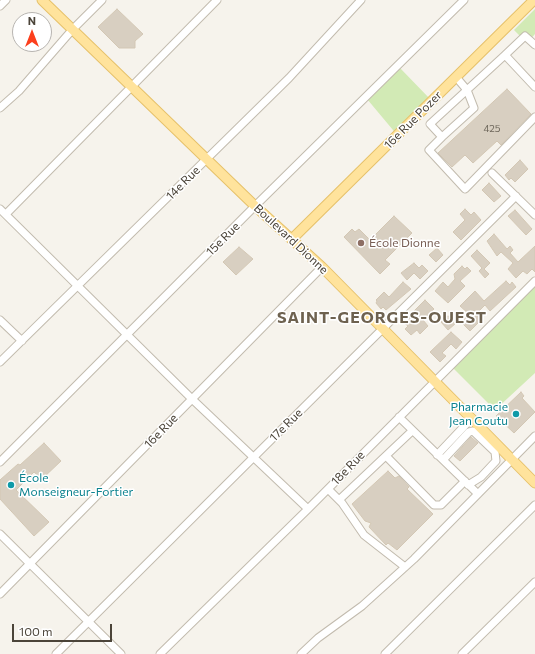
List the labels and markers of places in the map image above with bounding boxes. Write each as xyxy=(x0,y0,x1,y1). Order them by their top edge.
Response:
place label: École Dionne xyxy=(369,236,440,250)
marker: École Dionne xyxy=(356,238,366,248)
place label: Pharmacie Jean Coutu xyxy=(449,400,508,428)
marker: Pharmacie Jean Coutu xyxy=(511,409,521,419)
place label: École Monseigneur-Fortier xyxy=(19,471,133,499)
marker: École Monseigneur-Fortier xyxy=(6,480,16,490)

